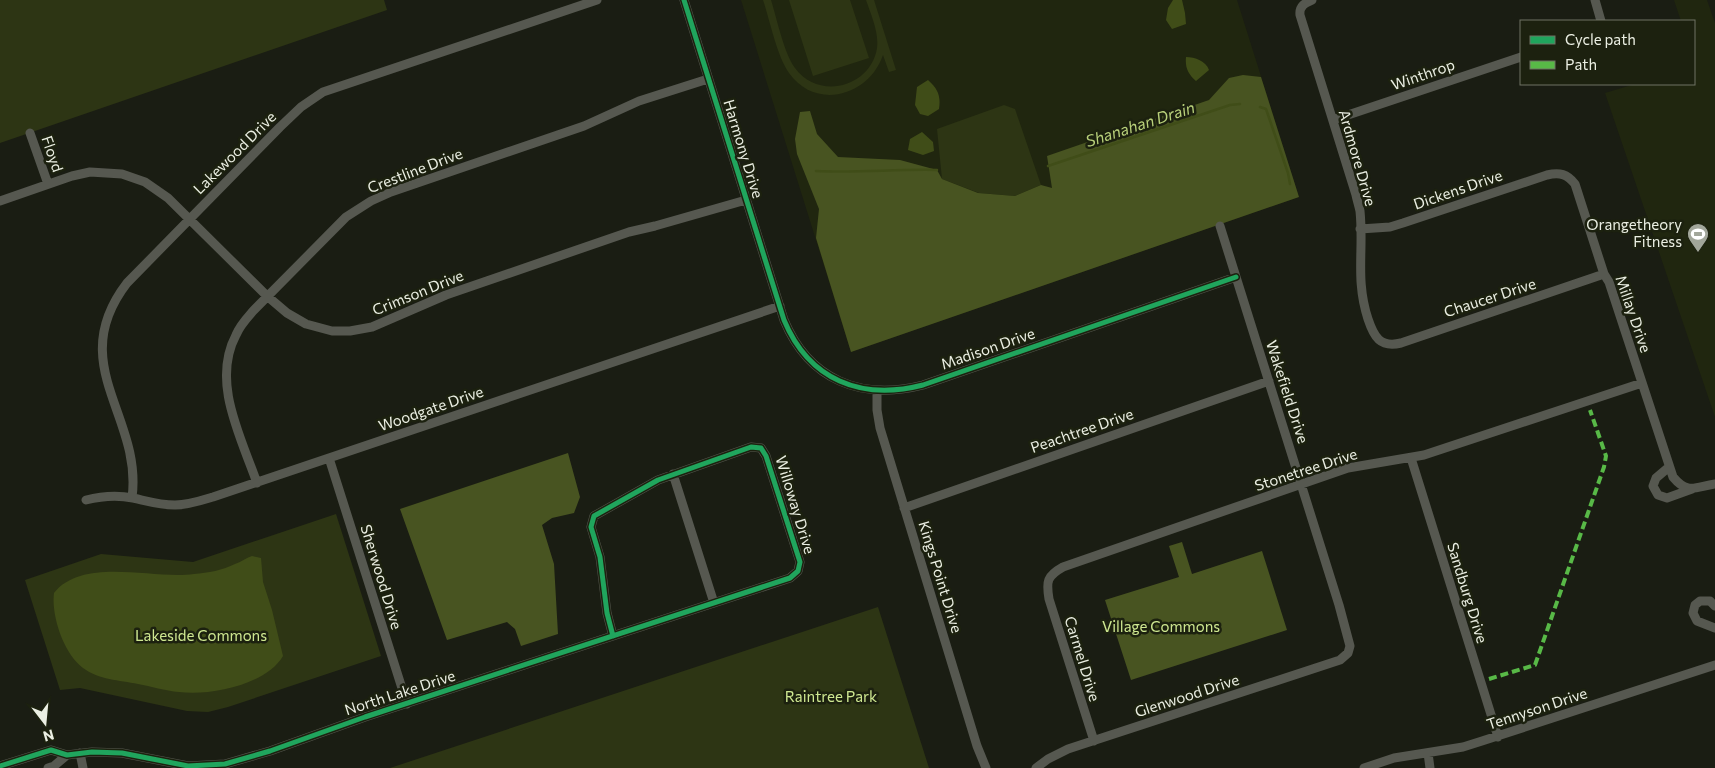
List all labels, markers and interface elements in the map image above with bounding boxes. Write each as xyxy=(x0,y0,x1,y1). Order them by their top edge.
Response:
legend xyxy=(1520,20,1695,85)
text: Cycle path xyxy=(1565,30,1636,48)
street label: Winthrop xyxy=(1389,55,1457,93)
text: Path xyxy=(1565,55,1597,73)
street label: Harmony Drive xyxy=(720,97,768,200)
water label: Shanahan Drain xyxy=(1083,97,1197,150)
street label: Lakewood Drive xyxy=(189,107,279,197)
street label: Ardmore Drive xyxy=(1336,107,1380,208)
street label: Floyd xyxy=(38,133,68,174)
street label: Crestline Drive xyxy=(365,144,465,196)
street label: Dickens Drive xyxy=(1411,165,1504,213)
place label: Orangetheory Fitness xyxy=(1586,215,1682,250)
sports icon: Orangetheory Fitness xyxy=(1686,222,1710,253)
street label: Crimson Drive xyxy=(369,266,466,319)
street label: Millay Drive xyxy=(1612,273,1656,355)
street label: Chaucer Drive xyxy=(1441,274,1538,320)
street label: Madison Drive xyxy=(938,324,1037,373)
street label: Wakefield Drive xyxy=(1263,338,1313,446)
street label: Woodgate Drive xyxy=(376,382,486,434)
street label: Peachtree Drive xyxy=(1028,404,1136,456)
street label: Stonetree Drive xyxy=(1252,444,1359,494)
street label: Willoway Drive xyxy=(772,453,819,556)
street label: Kings Point Drive xyxy=(915,519,967,635)
street label: Sherwood Drive xyxy=(357,522,406,631)
street label: Sandburg Drive xyxy=(1444,540,1492,645)
street label: Carmel Drive xyxy=(1061,614,1104,704)
park label: Village Commons xyxy=(1102,617,1220,635)
park label: Lakeside Commons xyxy=(135,626,267,644)
street label: North Lake Drive xyxy=(342,666,457,718)
street label: Glenwood Drive xyxy=(1132,670,1241,720)
street label: Tennyson Drive xyxy=(1484,683,1589,733)
park label: Raintree Park xyxy=(785,687,877,705)
north arrow xyxy=(20,698,70,748)
text: N xyxy=(41,726,56,746)

